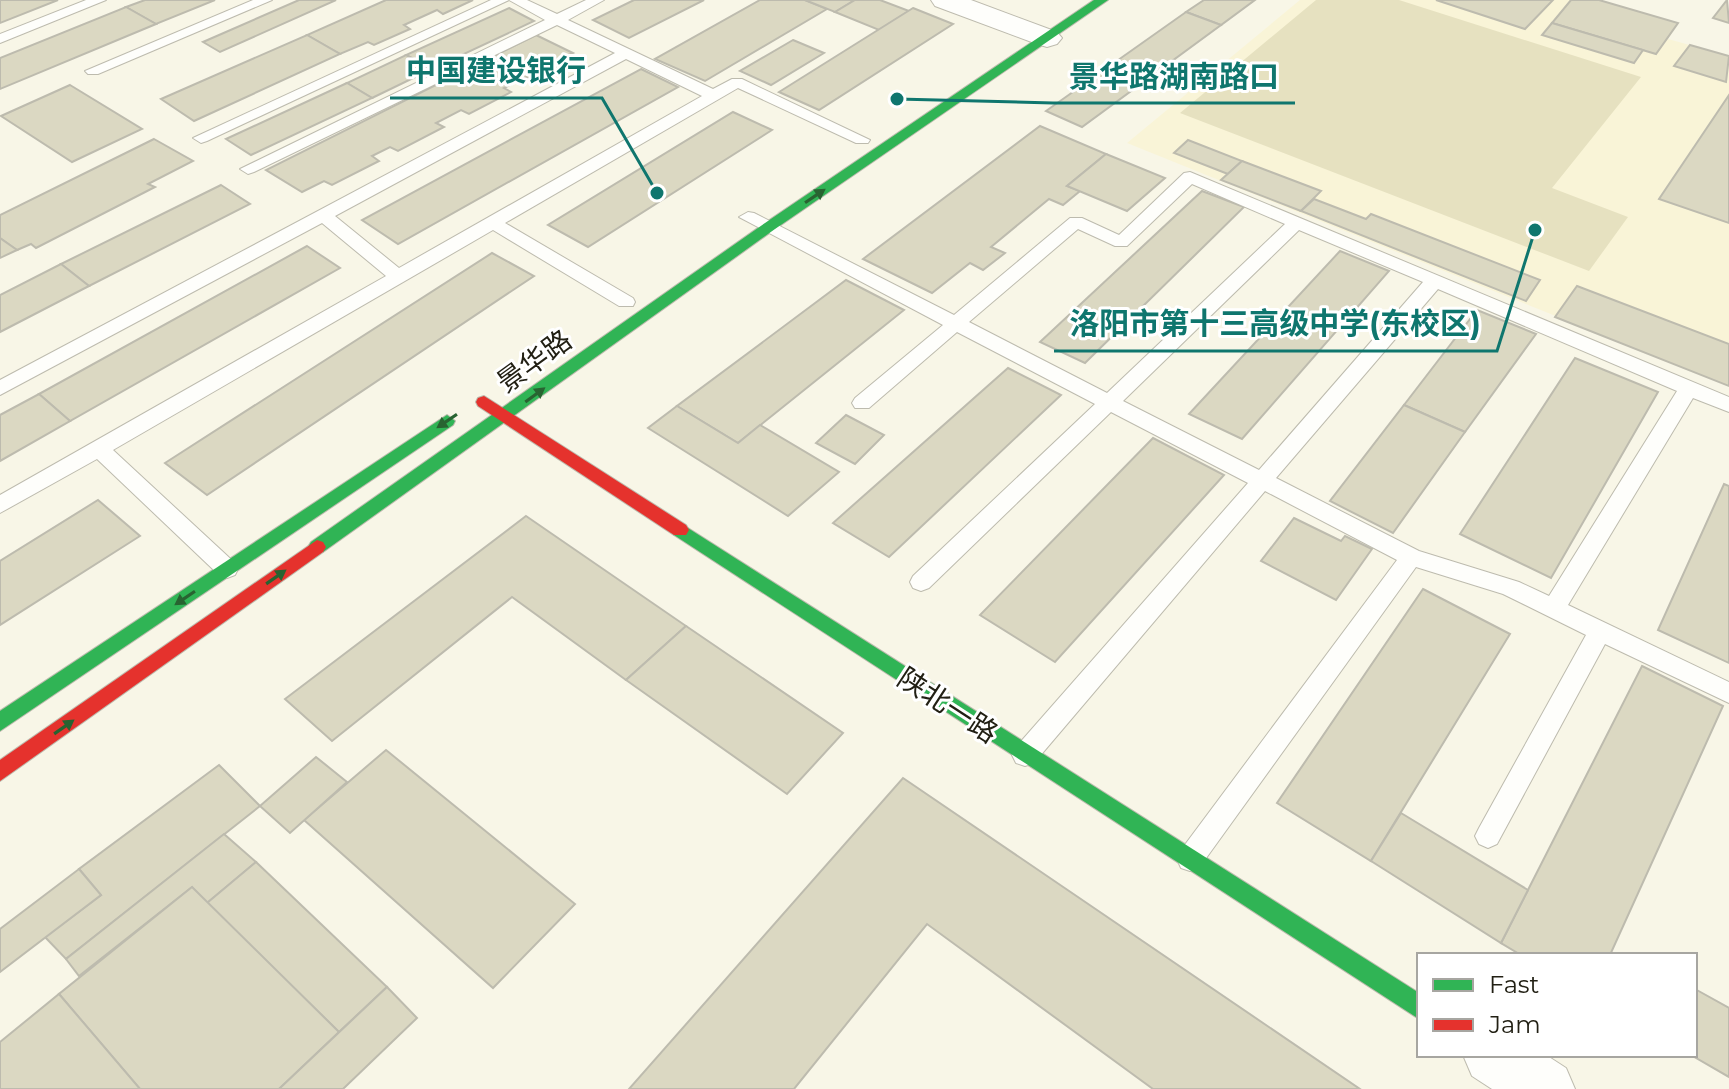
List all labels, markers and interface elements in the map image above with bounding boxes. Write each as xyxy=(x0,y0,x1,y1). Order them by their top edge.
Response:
callout: 中国建设银行 xyxy=(390,44,602,98)
callout: 景华路湖南路口 xyxy=(1053,49,1295,103)
text: 中国建设银行 xyxy=(406,52,586,89)
text: 景华路湖南路口 xyxy=(1069,58,1279,95)
one-way arrow xyxy=(804,189,825,204)
callout: 洛阳市第十三高级中学(东校区) xyxy=(1054,297,1497,351)
text: 洛阳市第十三高级中学(东校区) xyxy=(1069,305,1481,342)
street label: 景华路 xyxy=(490,323,578,399)
one-way arrow xyxy=(524,388,545,403)
one-way arrow xyxy=(436,413,457,428)
one-way arrow xyxy=(266,570,287,585)
one-way arrow xyxy=(174,590,195,605)
street label: 陕北一路 xyxy=(892,660,1004,750)
one-way arrow xyxy=(53,720,74,735)
legend xyxy=(1417,953,1697,1057)
text: Fast xyxy=(1489,970,1540,999)
text: Jam xyxy=(1488,1010,1541,1039)

